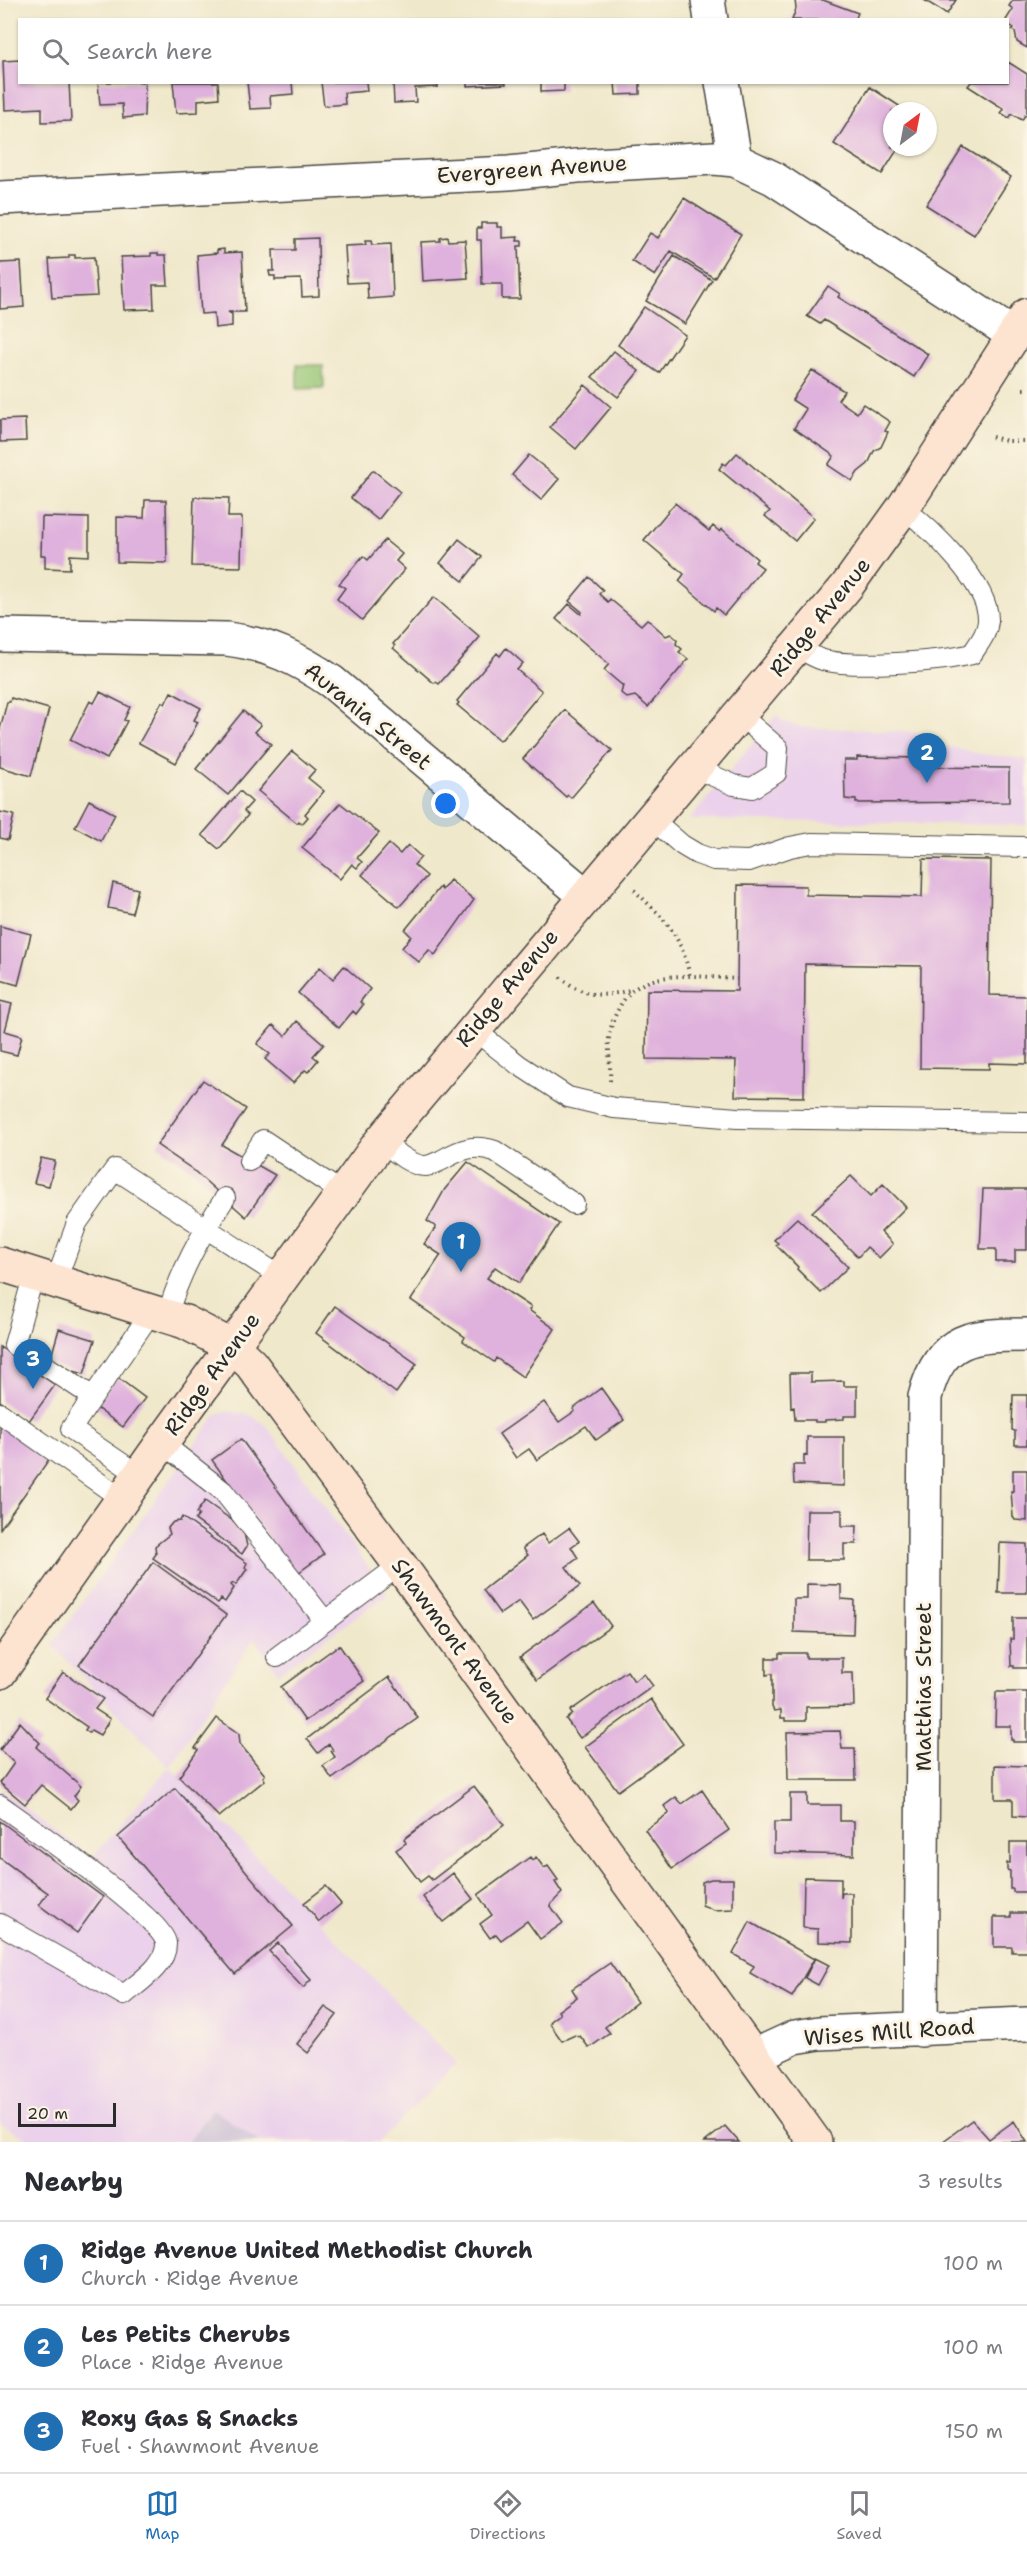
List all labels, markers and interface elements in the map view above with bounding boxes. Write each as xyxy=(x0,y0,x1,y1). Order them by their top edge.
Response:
search box xyxy=(18,18,1009,84)
icon: search xyxy=(39,35,72,68)
text: Search here xyxy=(87,37,213,66)
north arrow xyxy=(883,102,937,156)
street label: Evergreen Avenue xyxy=(436,148,628,190)
street label: Ridge Avenue xyxy=(763,551,877,683)
street label: Aurania Street xyxy=(298,656,438,776)
pin: 2 xyxy=(908,734,946,783)
your location xyxy=(431,789,460,818)
street label: Ridge Avenue xyxy=(449,923,565,1053)
pin: 1 xyxy=(442,1222,480,1272)
street label: Ridge Avenue xyxy=(157,1307,267,1441)
pin: 3 xyxy=(14,1340,52,1389)
street label: Shawmont Avenue xyxy=(385,1552,525,1730)
street label: Matthias Street xyxy=(909,1603,938,1771)
street label: Wises Mill Road xyxy=(803,2012,975,2052)
scale bar xyxy=(18,2100,116,2128)
text: 20 m xyxy=(27,2103,68,2124)
text: Nearby xyxy=(24,2164,123,2199)
text: 3 results xyxy=(917,2168,1003,2194)
text: Ridge Avenue United Methodist Church xyxy=(81,2236,533,2265)
text: 1 xyxy=(39,2250,48,2276)
text: 100 m xyxy=(943,2250,1003,2276)
text: Church · Ridge Avenue xyxy=(81,2265,299,2291)
text: Les Petits Cherubs xyxy=(81,2320,290,2349)
text: 2 xyxy=(37,2334,51,2360)
text: 100 m xyxy=(943,2334,1003,2360)
text: Place · Ridge Avenue xyxy=(81,2349,284,2375)
text: Roxy Gas & Snacks xyxy=(81,2404,298,2433)
text: 3 xyxy=(37,2418,51,2444)
text: 150 m xyxy=(945,2418,1003,2444)
text: Fuel · Shawmont Avenue xyxy=(81,2433,319,2459)
tab: Map xyxy=(145,2487,179,2544)
tab: Directions xyxy=(470,2487,546,2544)
tab: Saved xyxy=(836,2487,882,2544)

